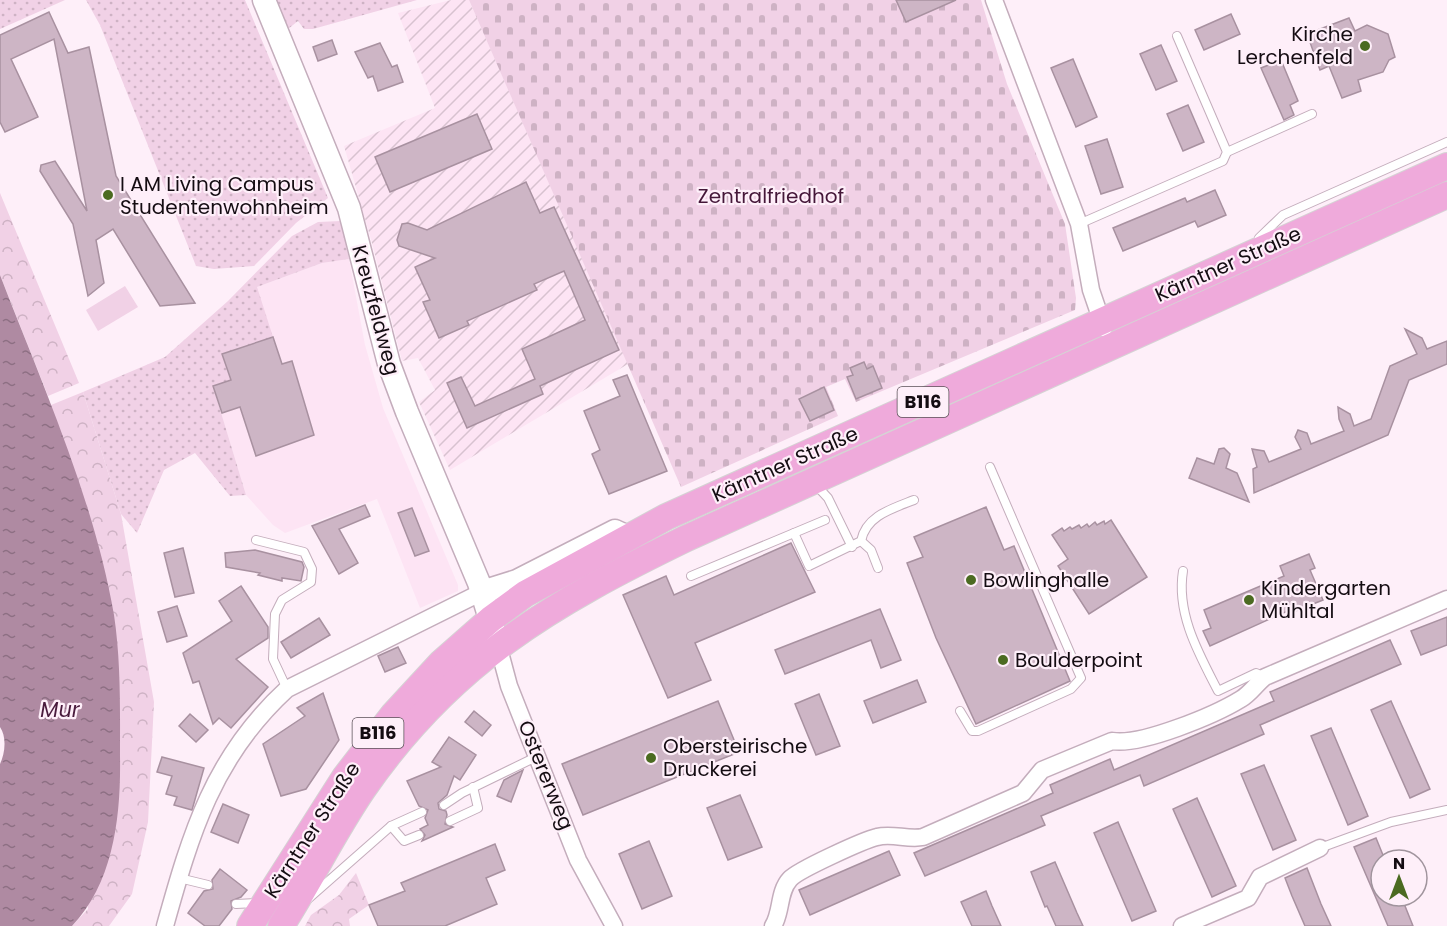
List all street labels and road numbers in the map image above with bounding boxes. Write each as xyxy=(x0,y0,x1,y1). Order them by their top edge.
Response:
street label: Kärntner Straße xyxy=(1151,219,1305,309)
street label: Kreuzfeldweg xyxy=(345,242,407,378)
road number: B116 xyxy=(898,387,948,417)
street label: Kärntner Straße xyxy=(708,419,862,509)
street label: Ostererweg xyxy=(511,716,581,834)
road number: B116 xyxy=(352,718,404,748)
street label: Kärntner Straße xyxy=(257,757,367,903)

